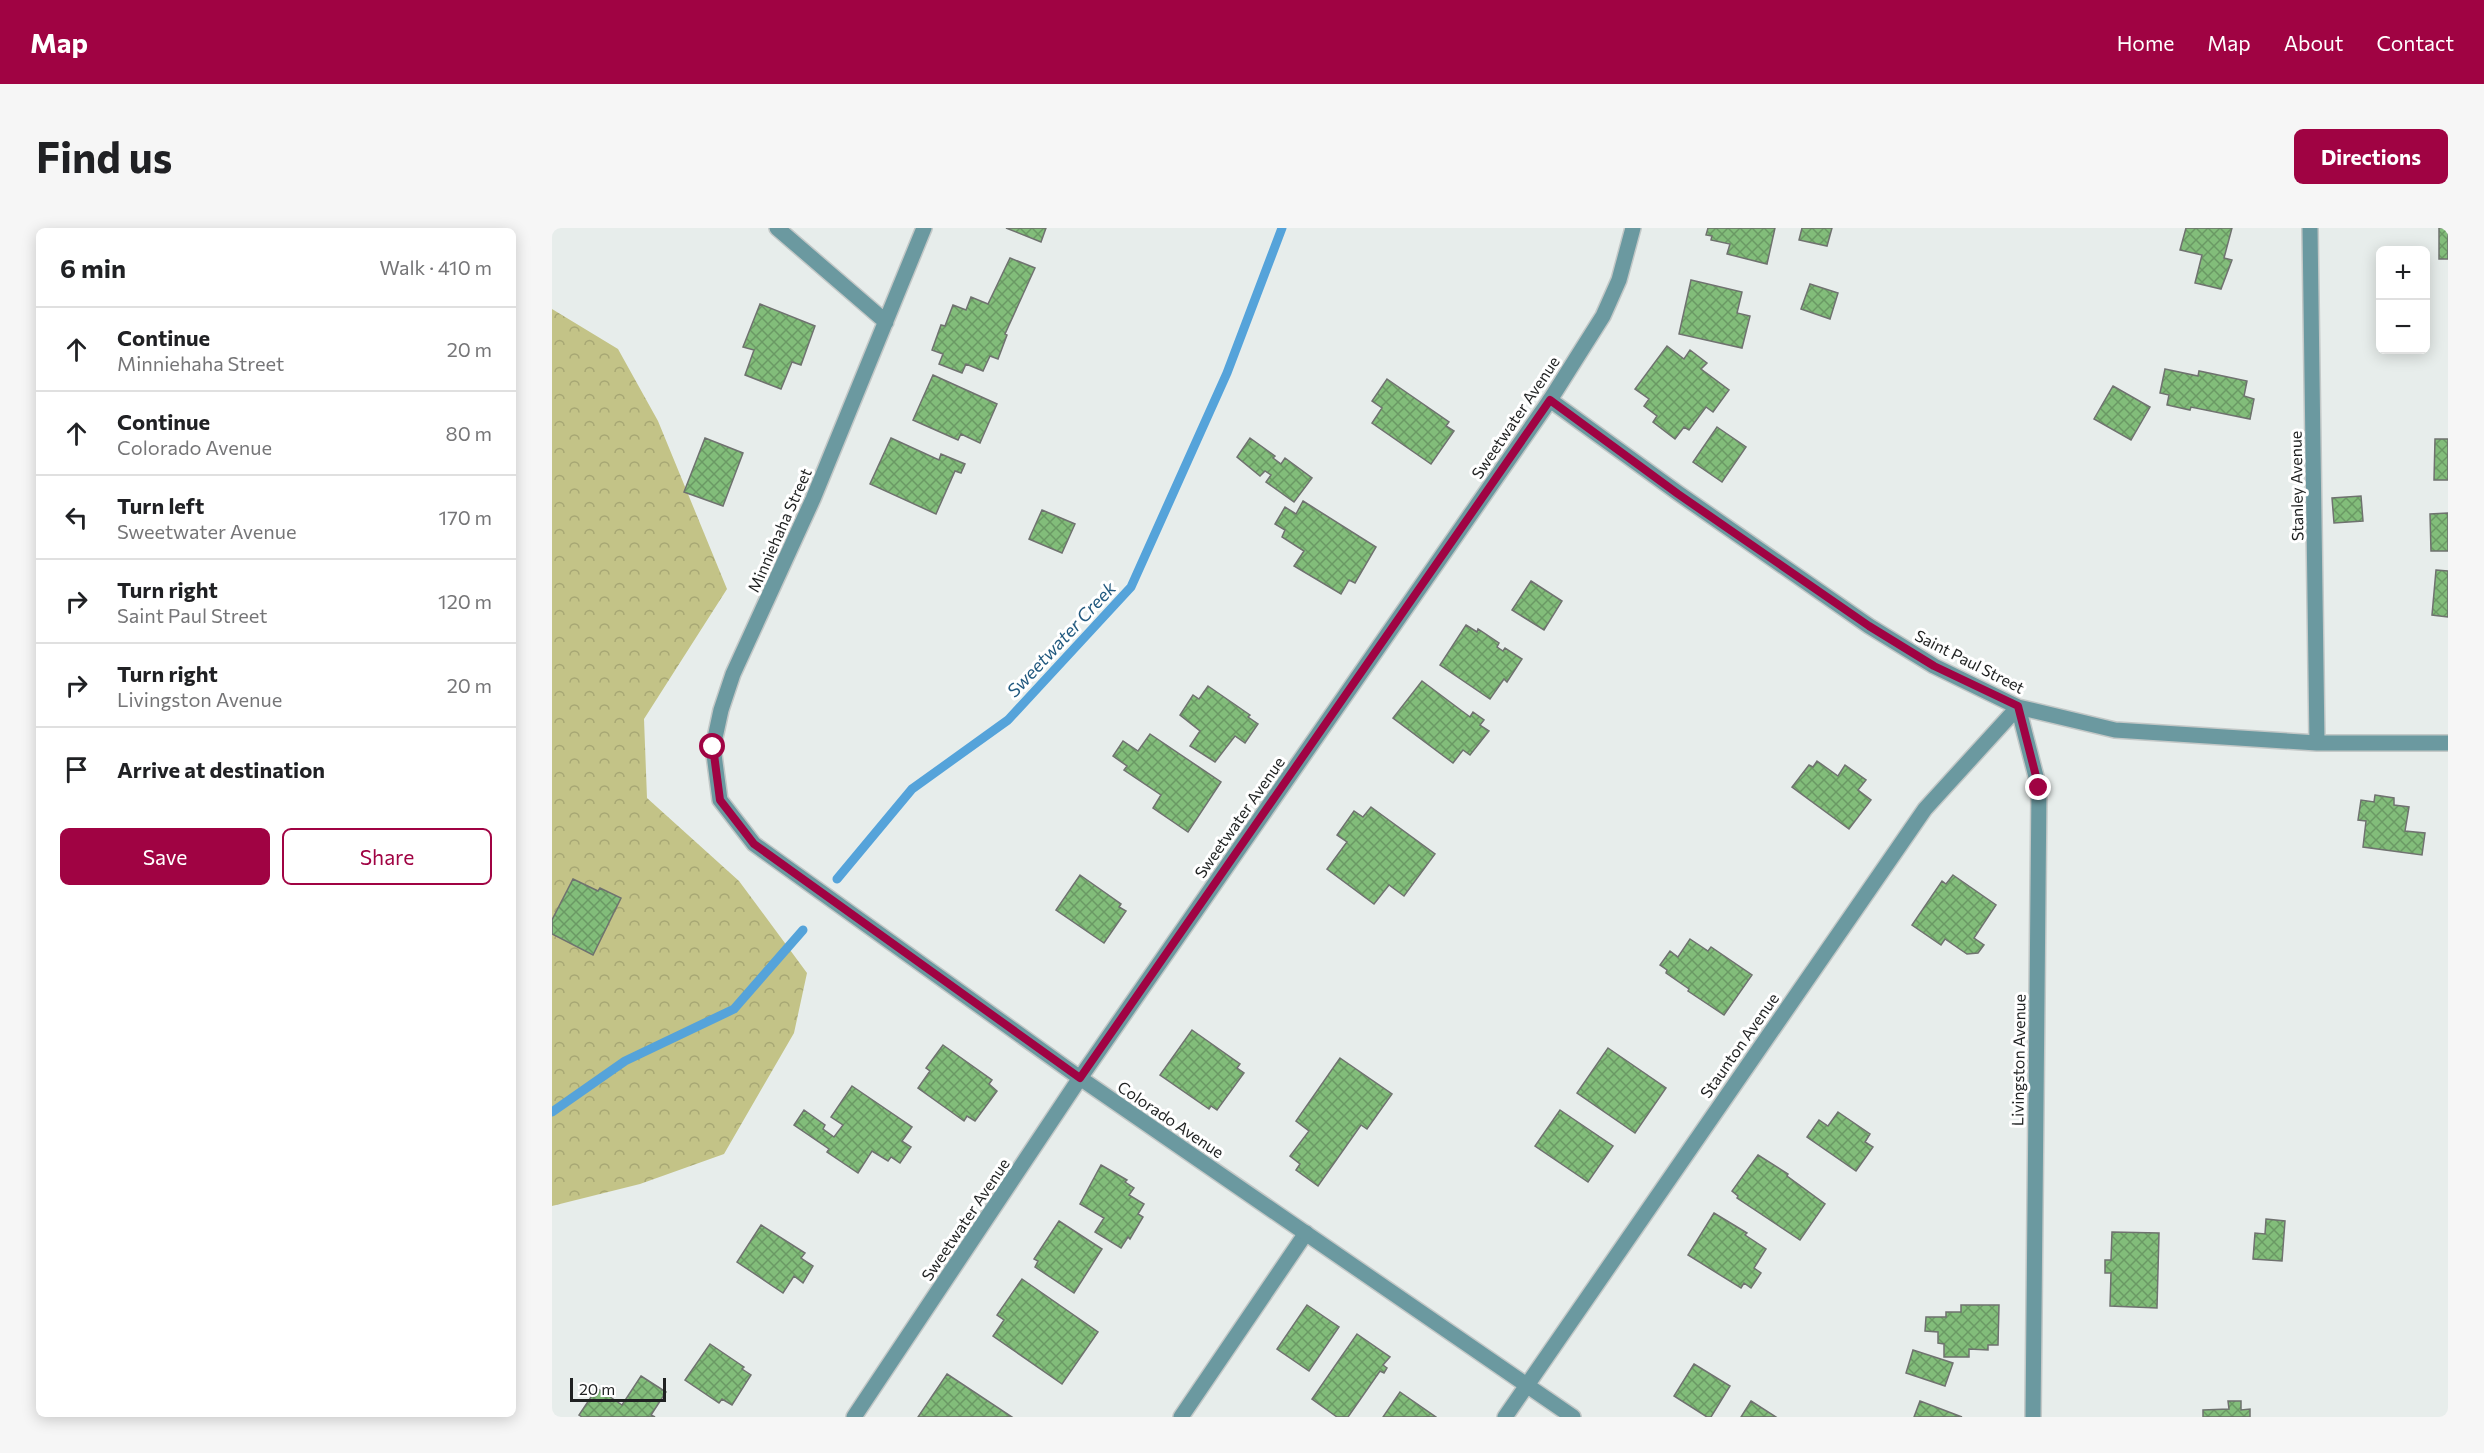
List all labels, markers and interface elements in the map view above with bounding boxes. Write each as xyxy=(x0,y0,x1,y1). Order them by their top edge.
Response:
text: Map xyxy=(30,25,88,59)
text: Home xyxy=(2117,30,2174,55)
text: Map xyxy=(2207,30,2251,55)
text: About xyxy=(2284,30,2343,55)
text: Contact xyxy=(2376,30,2454,55)
button: Directions xyxy=(2294,129,2448,184)
text: Find us xyxy=(36,130,172,182)
map controls xyxy=(2376,246,2430,354)
button: + xyxy=(2376,246,2430,300)
text: 6 min xyxy=(60,252,126,283)
text: Walk · 410 m xyxy=(380,255,492,279)
button: − xyxy=(2376,300,2430,354)
text: Continue xyxy=(117,324,210,351)
icon: ahead xyxy=(60,333,93,366)
text: 20 m xyxy=(447,337,492,361)
text: Minniehaha Street xyxy=(117,351,284,375)
street label: Sweetwater Avenue xyxy=(1467,352,1563,482)
text: Continue xyxy=(117,408,210,435)
icon: ahead xyxy=(60,417,93,450)
text: 80 m xyxy=(446,421,492,445)
street label: Stanley Avenue xyxy=(2286,431,2306,541)
text: Colorado Avenue xyxy=(117,435,272,459)
street label: Minniehaha Street xyxy=(743,465,815,595)
text: Turn left xyxy=(117,492,204,519)
icon: left xyxy=(60,501,93,534)
text: 170 m xyxy=(439,505,492,529)
text: Sweetwater Avenue xyxy=(117,519,296,543)
text: Turn right xyxy=(117,576,218,603)
water label: Sweetwater Creek xyxy=(1002,576,1121,701)
icon: right xyxy=(60,585,93,618)
text: 120 m xyxy=(438,589,492,613)
text: Saint Paul Street xyxy=(117,603,267,627)
street label: Saint Paul Street xyxy=(1912,625,2028,697)
text: Turn right xyxy=(117,660,218,687)
icon: right xyxy=(60,669,93,702)
text: 20 m xyxy=(447,673,492,697)
text: Livingston Avenue xyxy=(117,687,282,711)
route start xyxy=(699,733,725,759)
icon: arrive xyxy=(60,753,93,786)
street label: Sweetwater Avenue xyxy=(1190,753,1288,881)
text: Arrive at destination xyxy=(117,756,325,783)
route end xyxy=(2025,774,2051,800)
button: Save xyxy=(60,828,270,885)
button: Share xyxy=(282,828,492,885)
street label: Staunton Avenue xyxy=(1696,989,1782,1101)
street label: Livingston Avenue xyxy=(2007,994,2029,1126)
street label: Colorado Avenue xyxy=(1114,1076,1228,1162)
street label: Sweetwater Avenue xyxy=(917,1154,1013,1284)
scale bar xyxy=(570,1375,666,1402)
text: 20 m xyxy=(579,1379,615,1398)

